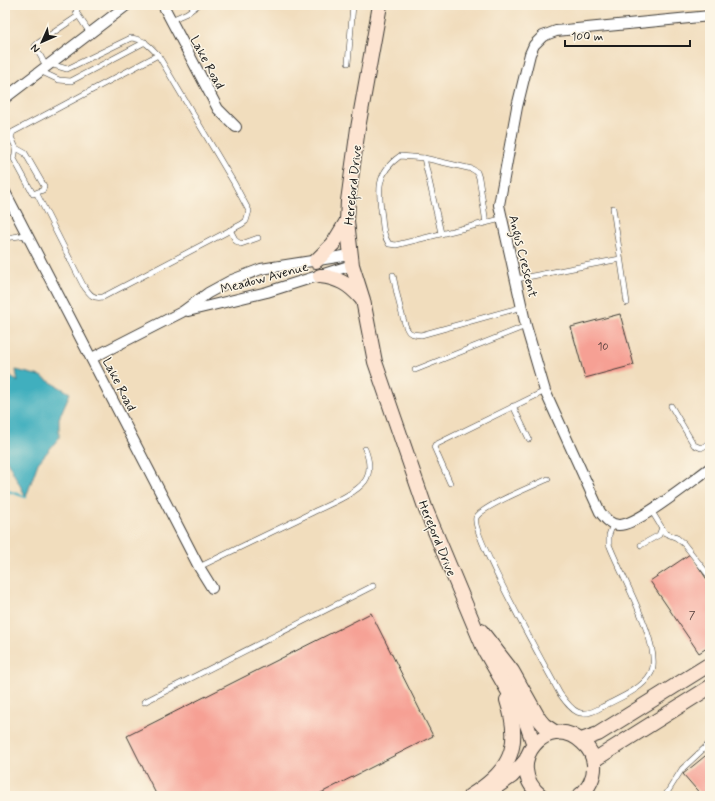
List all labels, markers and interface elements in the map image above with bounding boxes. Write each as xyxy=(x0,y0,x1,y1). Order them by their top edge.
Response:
north arrow xyxy=(22,22,62,62)
scale bar xyxy=(565,22,690,48)
text: 100 m xyxy=(571,29,603,45)
street label: Lake Road xyxy=(186,33,228,92)
text: N xyxy=(28,41,43,56)
street label: Hereford Drive xyxy=(341,144,368,226)
street label: Angus Crescent xyxy=(502,213,541,300)
street label: Meadow Avenue xyxy=(219,259,310,298)
house number: 10 xyxy=(597,340,609,354)
street label: Lake Road xyxy=(98,355,139,414)
street label: Hereford Drive xyxy=(412,498,460,580)
house number: 7 xyxy=(689,609,696,623)

